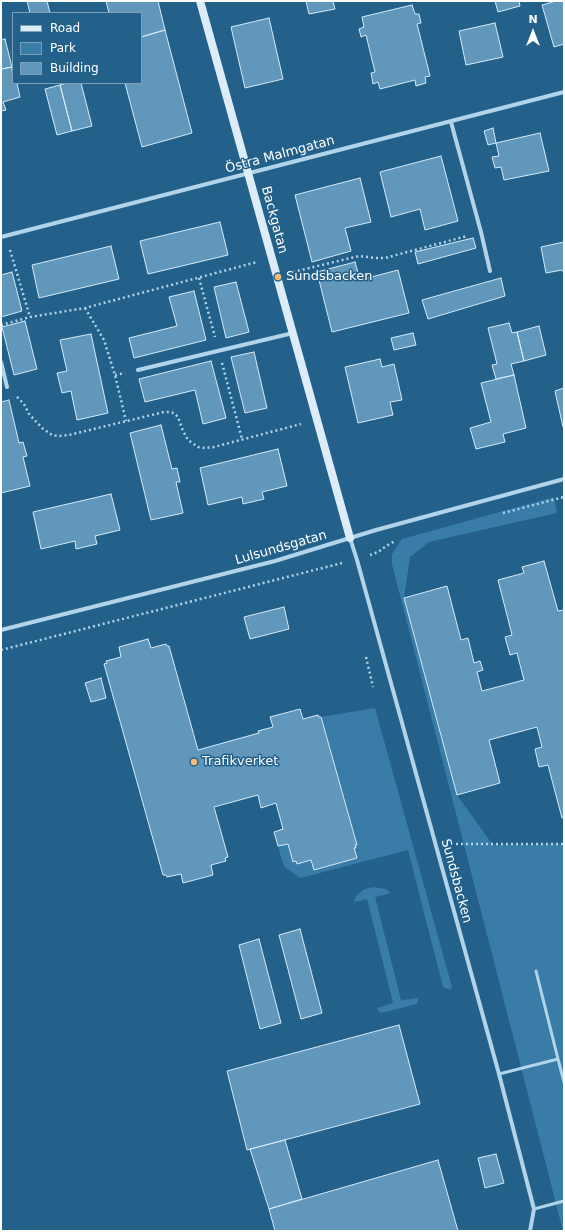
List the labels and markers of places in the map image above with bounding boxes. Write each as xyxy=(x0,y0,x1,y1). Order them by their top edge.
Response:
place label: Sundsbacken xyxy=(286,269,372,285)
marker: Sundsbacken xyxy=(273,272,283,282)
place label: Trafikverket xyxy=(202,754,278,770)
marker: Trafikverket xyxy=(189,757,199,767)

